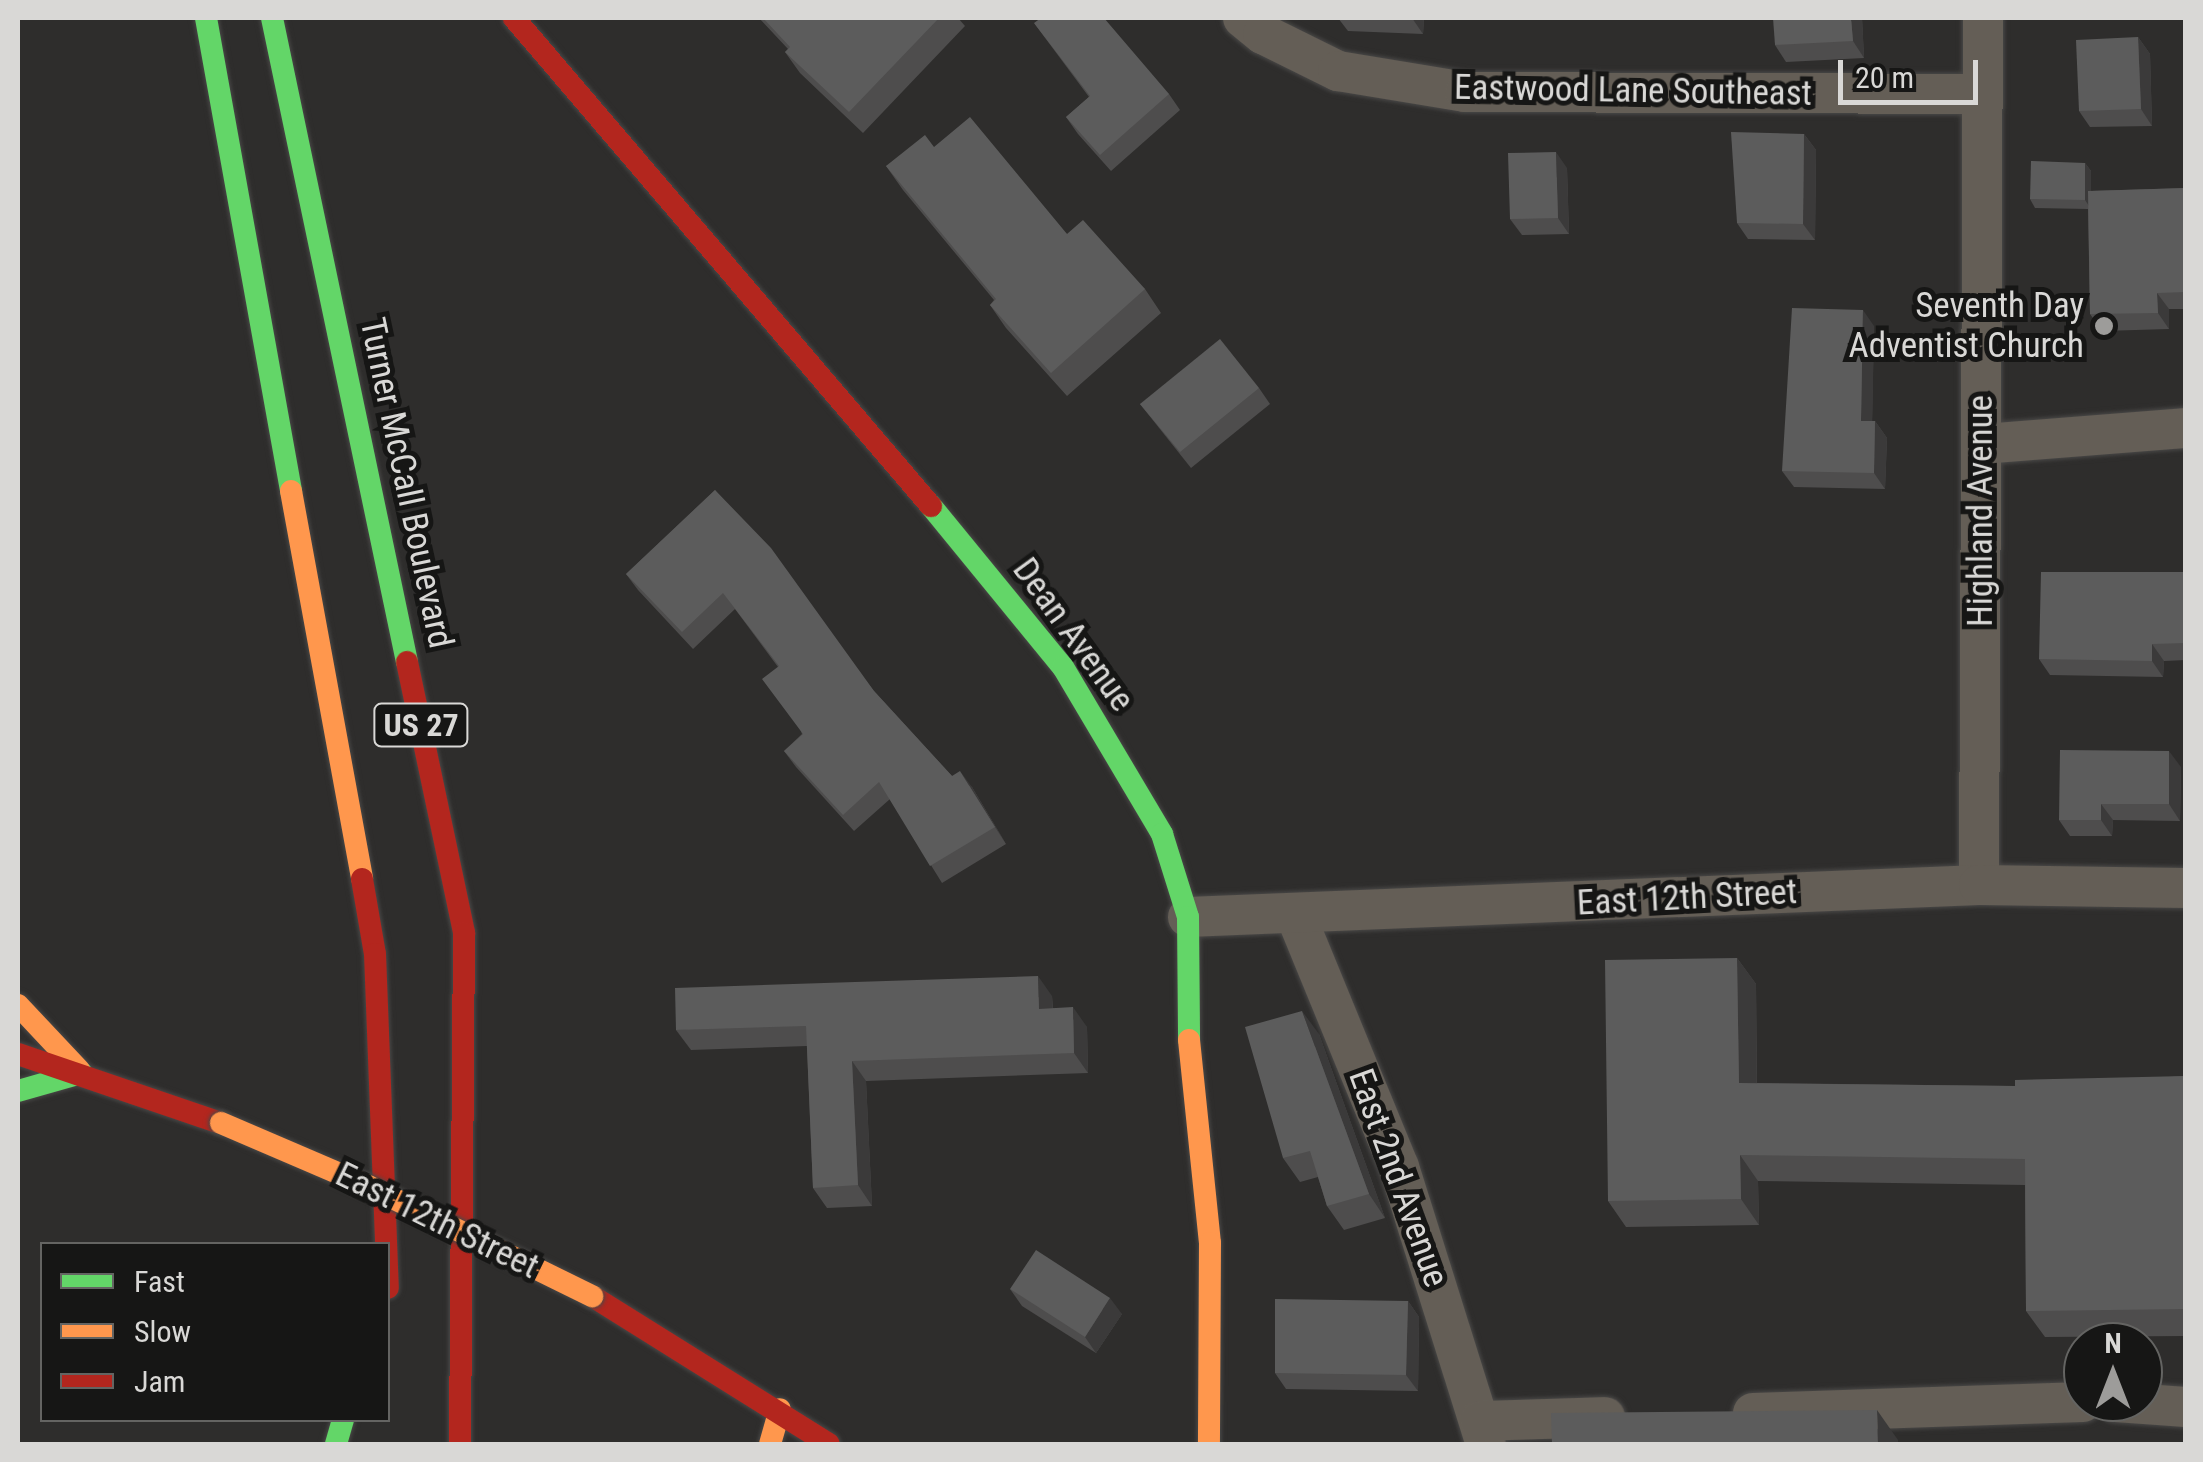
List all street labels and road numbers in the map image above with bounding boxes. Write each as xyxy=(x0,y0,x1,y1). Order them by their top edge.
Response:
street label: Eastwood Lane Southeast xyxy=(1454,67,1812,115)
street label: Turner McCall Boulevard xyxy=(350,314,462,652)
street label: Highland Avenue xyxy=(1960,395,2002,627)
street label: Dean Avenue xyxy=(1003,550,1143,720)
road number: US 27 xyxy=(371,698,471,752)
street label: East 12th Street xyxy=(1576,871,1798,925)
street label: East 2nd Avenue xyxy=(1339,1063,1457,1293)
street label: East 12th Street xyxy=(329,1154,545,1288)

